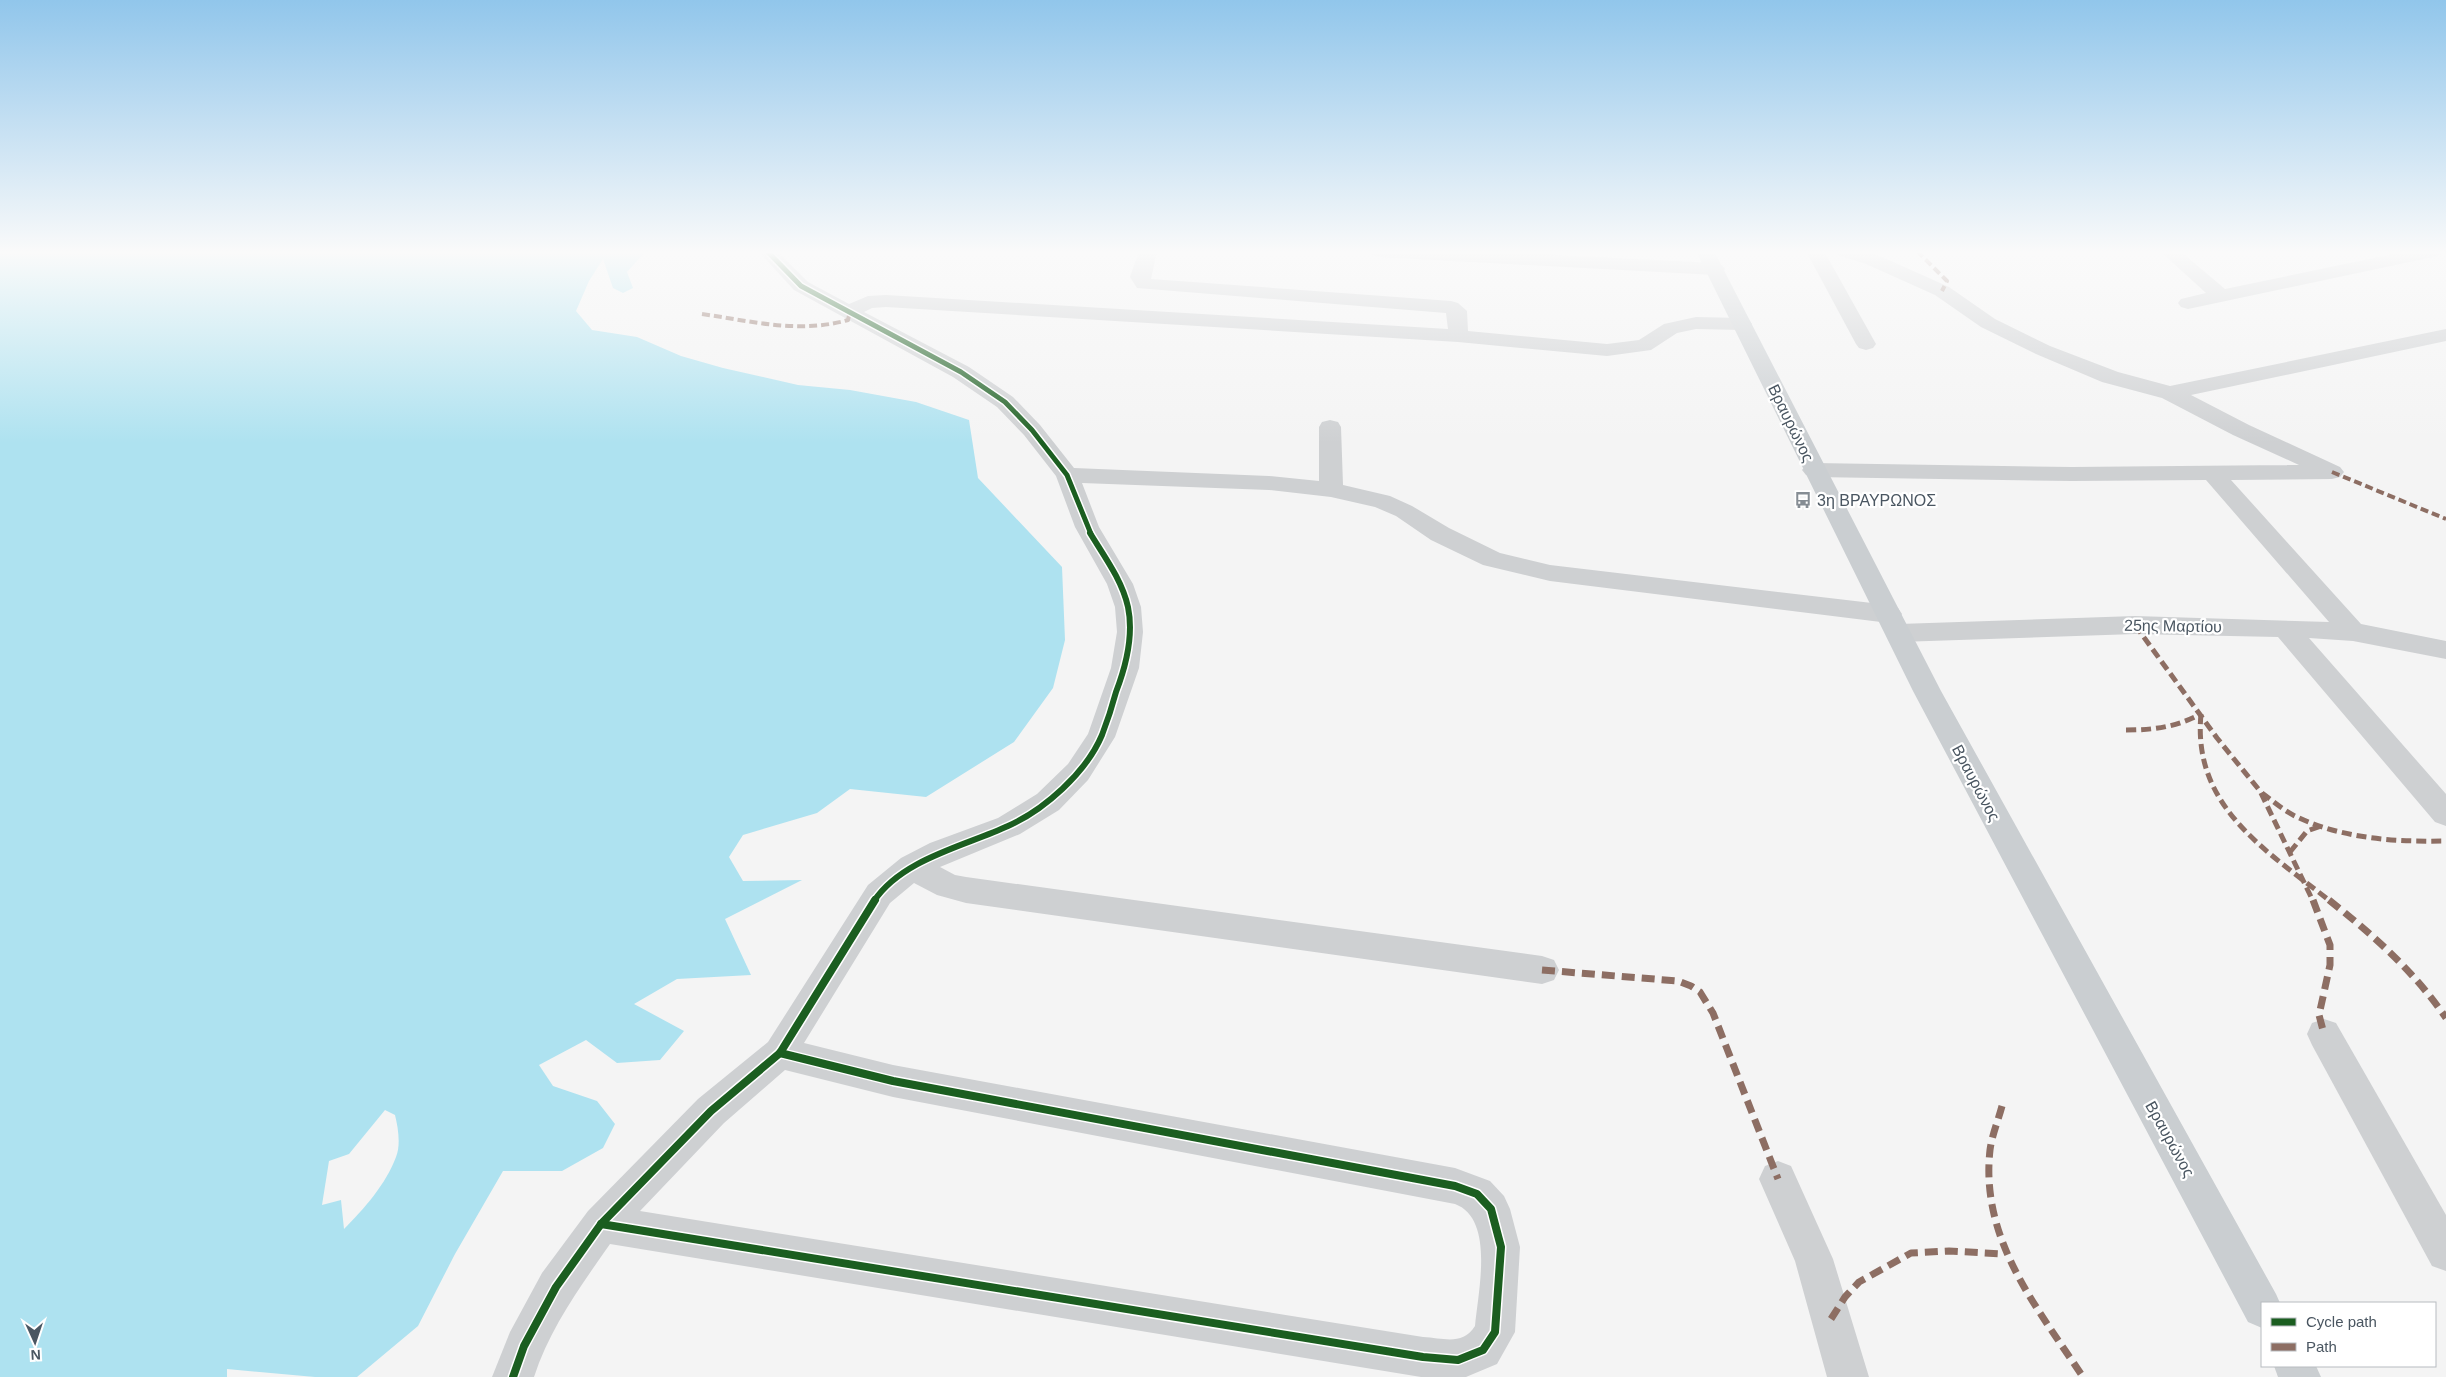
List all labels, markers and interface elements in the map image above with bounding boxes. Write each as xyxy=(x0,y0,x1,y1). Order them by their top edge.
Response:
street label: Βραυρώνος xyxy=(1765,382,1817,465)
bus stop icon: 3η ΒΡΑΥΡΩΝΟΣ xyxy=(1793,490,1813,510)
place label: 3η ΒΡΑΥΡΩΝΟΣ xyxy=(1817,492,1936,509)
street label: 25ης Μαρτίου xyxy=(2124,617,2222,635)
street label: Βραυρώνος xyxy=(1949,742,2003,824)
street label: Βραυρώνος xyxy=(2142,1098,2198,1180)
legend xyxy=(2261,1302,2436,1367)
text: Cycle path xyxy=(2306,1313,2377,1330)
north arrow xyxy=(10,1317,60,1367)
text: Path xyxy=(2306,1338,2337,1355)
text: N xyxy=(30,1347,41,1363)

